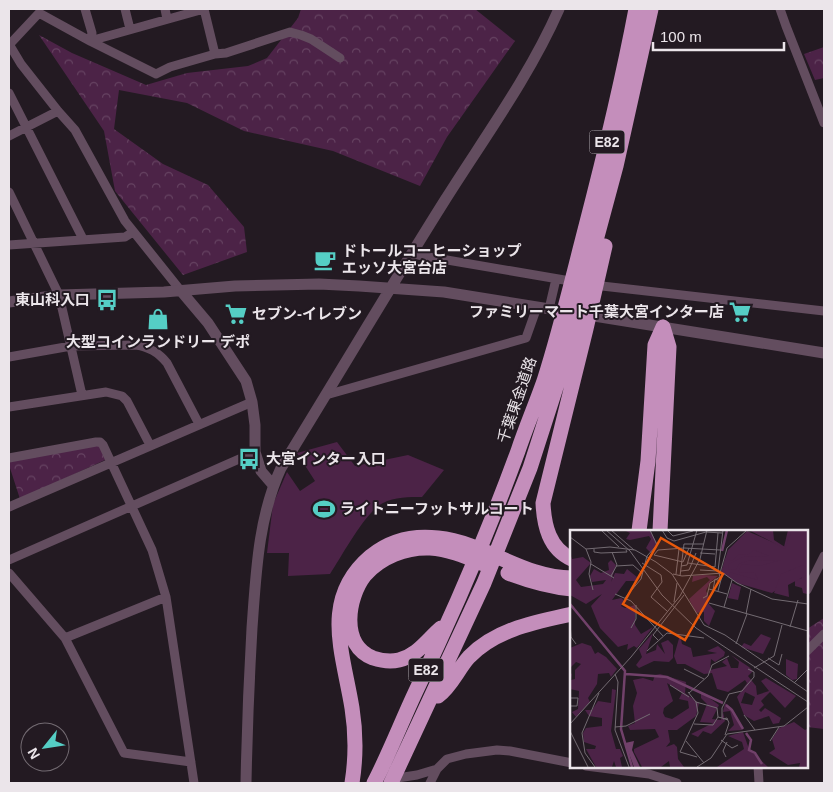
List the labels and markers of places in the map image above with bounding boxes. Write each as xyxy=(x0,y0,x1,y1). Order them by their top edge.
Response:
place label: ドトールコーヒーショップ エッソ大宮台店 xyxy=(342,242,521,276)
cafe icon: ドトールコーヒーショップ エッソ大宮台店 xyxy=(312,247,338,273)
bus stop icon: 東山科入口 xyxy=(94,287,120,313)
place label: 東山科入口 xyxy=(15,291,90,308)
supermarket icon: ファミリーマート千葉大宮インター店 xyxy=(727,299,753,325)
supermarket icon: セブン-イレブン xyxy=(223,301,249,327)
place label: ファミリーマート千葉大宮インター店 xyxy=(469,303,724,320)
place label: セブン-イレブン xyxy=(252,305,362,322)
shop icon: 大型コインランドリー デポ xyxy=(145,306,171,332)
place label: 大型コインランドリー デポ xyxy=(66,333,250,350)
bus stop icon: 大宮インター入口 xyxy=(236,446,262,472)
place label: 大宮インター入口 xyxy=(266,450,386,467)
sports icon: ライトニーフットサルコート xyxy=(311,496,337,522)
place label: ライトニーフットサルコート xyxy=(340,500,534,517)

